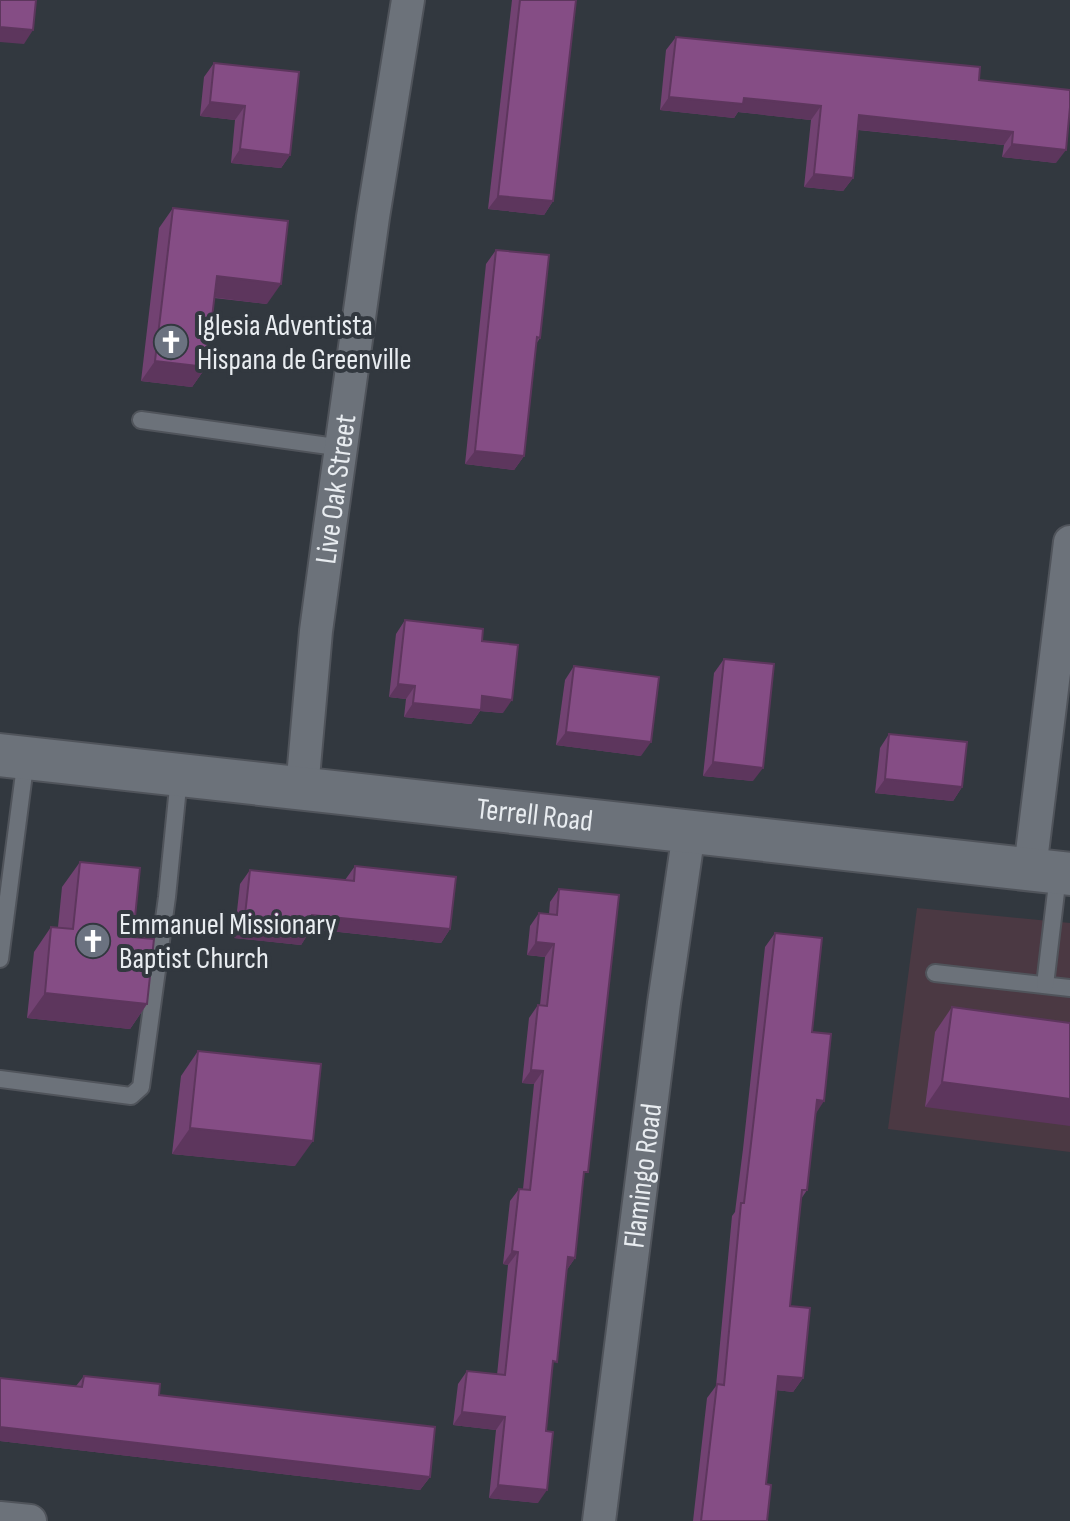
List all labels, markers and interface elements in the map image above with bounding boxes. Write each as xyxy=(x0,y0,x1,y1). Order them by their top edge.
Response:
place label: Iglesia Adventista Hispana de Greenville xyxy=(197,308,411,378)
church icon: Iglesia Adventista Hispana de Greenville xyxy=(152,323,190,361)
street label: Live Oak Street xyxy=(308,412,364,566)
street label: Terrell Road xyxy=(474,791,595,840)
place label: Emmanuel Missionary Baptist Church xyxy=(119,907,337,977)
church icon: Emmanuel Missionary Baptist Church xyxy=(74,922,112,960)
street label: Flamingo Road xyxy=(616,1101,670,1250)

